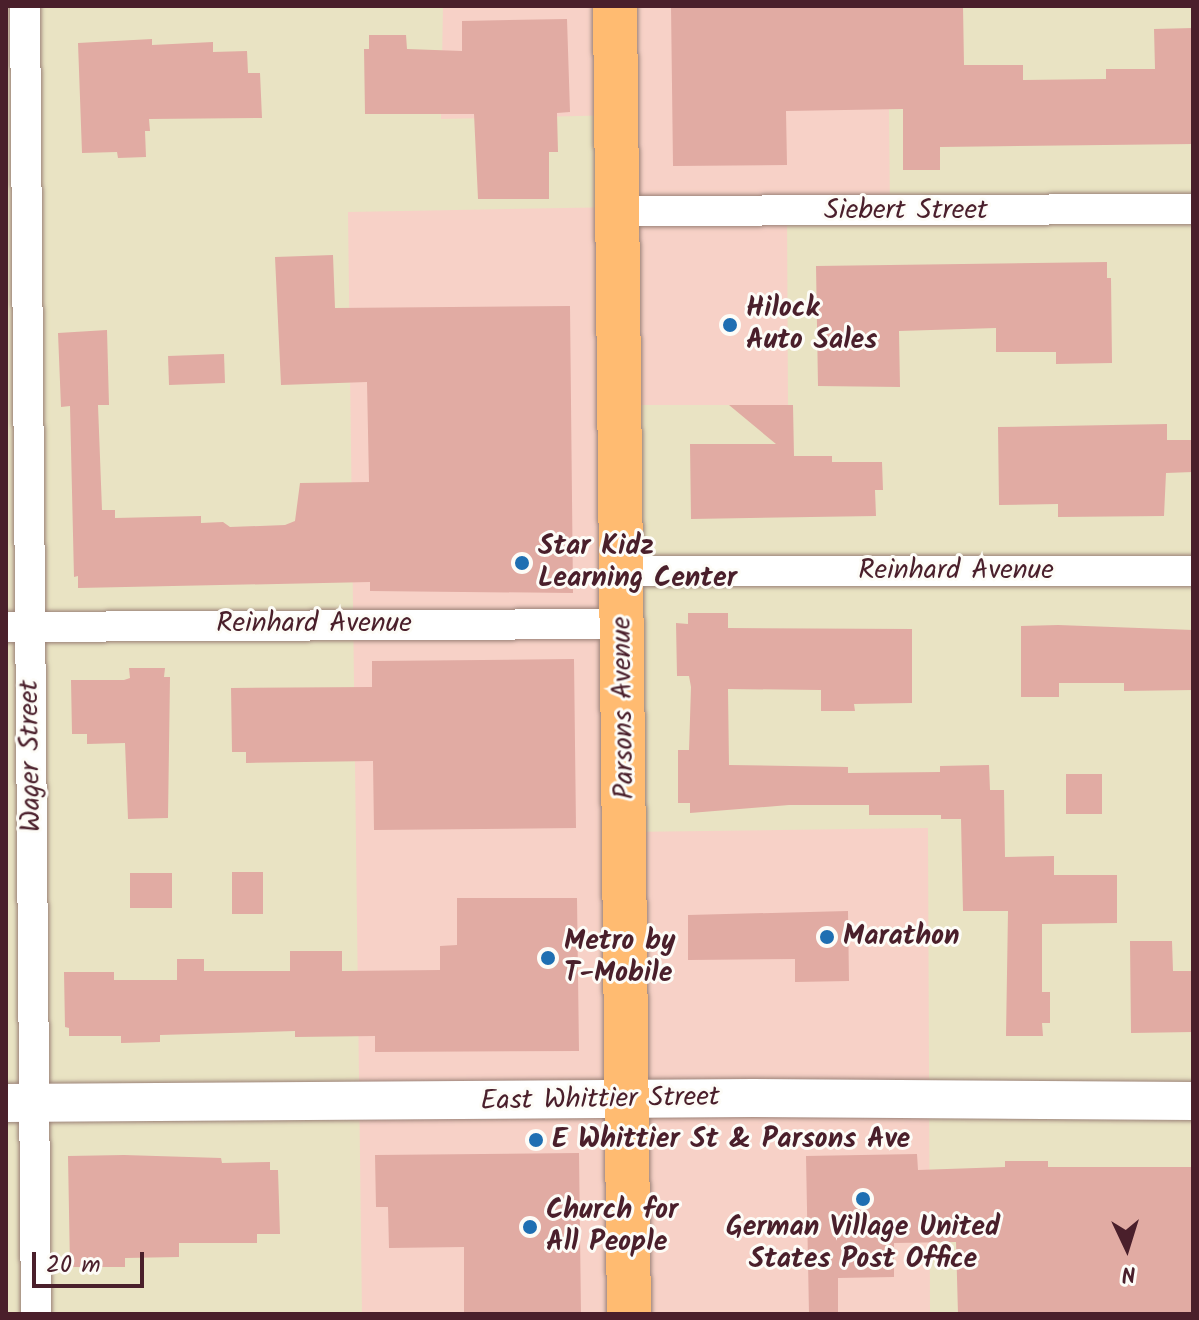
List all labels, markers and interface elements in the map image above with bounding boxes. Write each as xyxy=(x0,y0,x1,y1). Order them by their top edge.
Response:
street label: Siebert Street xyxy=(824,194,988,228)
place label: Hilock Auto Sales xyxy=(746,292,877,358)
marker: Hilock Auto Sales xyxy=(721,316,739,334)
place label: Star Kidz Learning Center xyxy=(538,530,737,596)
marker: Star Kidz Learning Center xyxy=(513,554,531,572)
street label: Reinhard Avenue xyxy=(858,554,1054,588)
street label: Reinhard Avenue xyxy=(216,607,412,641)
street label: Parsons Avenue xyxy=(606,616,642,800)
street label: Wager Street xyxy=(13,680,49,832)
place label: Marathon xyxy=(843,920,960,954)
place label: Metro by T-Mobile xyxy=(564,925,676,991)
marker: Marathon xyxy=(818,928,836,946)
marker: Metro by T-Mobile xyxy=(539,949,557,967)
street label: East Whittier Street xyxy=(480,1081,720,1119)
place label: E Whittier St & Parsons Ave xyxy=(552,1123,910,1157)
marker: E Whittier St & Parsons Ave xyxy=(527,1131,545,1149)
marker: German Village United States Post Office xyxy=(854,1190,872,1208)
place label: Church for All People xyxy=(546,1194,678,1260)
north arrow xyxy=(1087,1208,1167,1288)
place label: German Village United States Post Office xyxy=(726,1211,1000,1277)
marker: Church for All People xyxy=(521,1218,539,1236)
scale bar xyxy=(36,1236,148,1286)
text: 20 m xyxy=(46,1246,101,1285)
text: N xyxy=(1121,1254,1137,1290)

